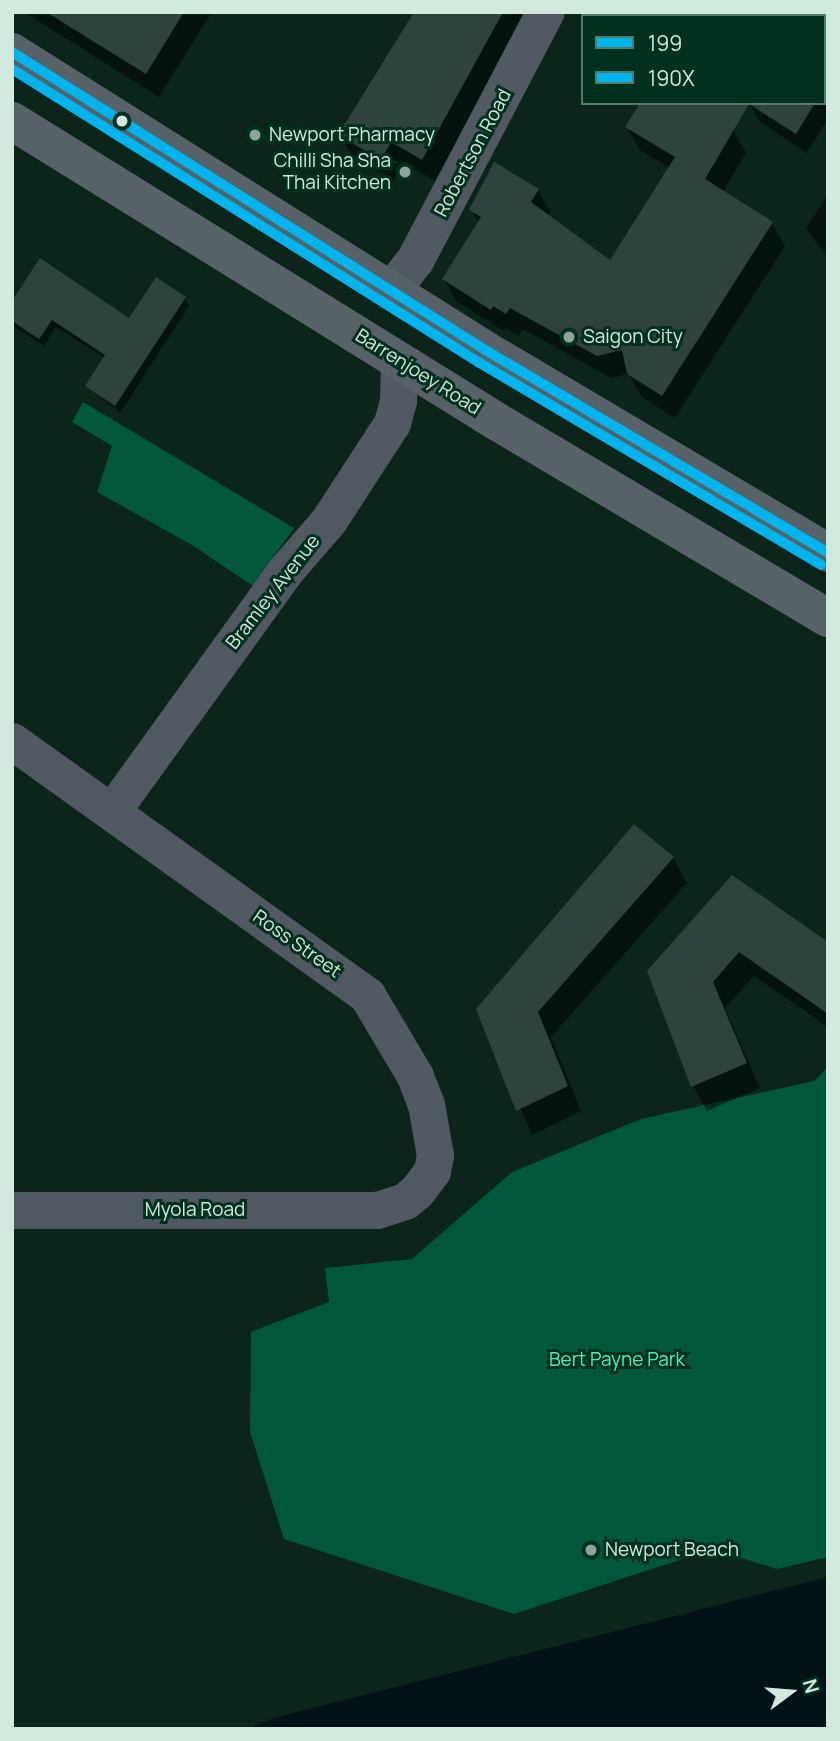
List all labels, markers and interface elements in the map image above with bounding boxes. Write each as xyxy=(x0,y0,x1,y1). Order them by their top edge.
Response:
legend xyxy=(581,14,826,105)
text: 199 xyxy=(648,29,682,57)
text: 190X xyxy=(648,64,695,92)
street label: Robertson Road xyxy=(430,85,516,221)
unlabelled marker xyxy=(115,114,129,128)
place label: Newport Pharmacy xyxy=(269,124,435,146)
marker: Newport Pharmacy xyxy=(247,127,263,143)
place label: Chilli Sha Sha Thai Kitchen xyxy=(274,150,391,194)
marker: Chilli Sha Sha Thai Kitchen xyxy=(397,164,413,180)
street label: Barrenjoey Road xyxy=(351,324,485,420)
place label: Saigon City xyxy=(583,326,683,348)
marker: Saigon City xyxy=(561,329,577,345)
street label: Bramley Avenue xyxy=(221,530,325,654)
street label: Ross Street xyxy=(248,905,346,983)
street label: Myola Road xyxy=(145,1199,245,1221)
park label: Bert Payne Park xyxy=(549,1349,685,1371)
place label: Newport Beach xyxy=(605,1539,739,1561)
marker: Newport Beach xyxy=(583,1542,599,1558)
north arrow xyxy=(756,1657,826,1727)
text: N xyxy=(797,1676,826,1696)

